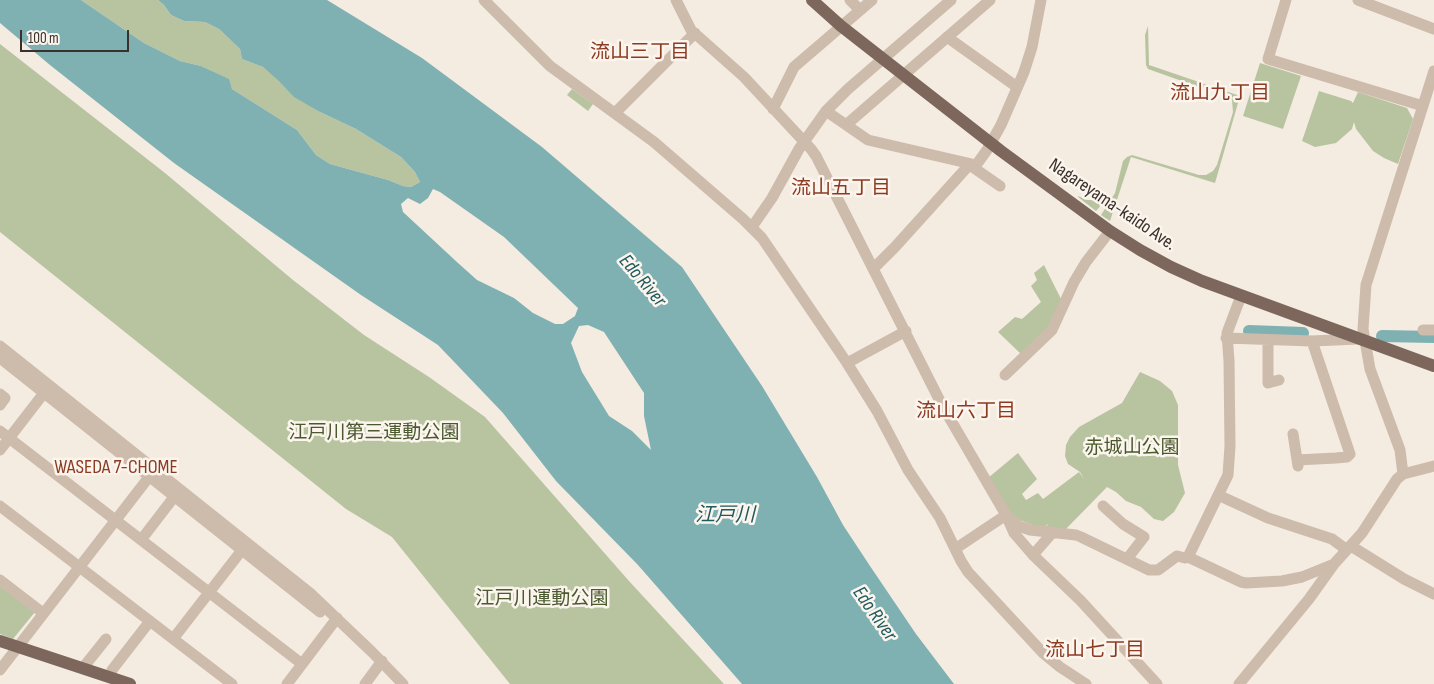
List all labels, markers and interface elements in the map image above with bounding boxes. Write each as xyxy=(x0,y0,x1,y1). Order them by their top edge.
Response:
scale bar xyxy=(22,20,131,52)
text: 100 m xyxy=(28,29,59,48)
district label: 流山三丁目 xyxy=(590,41,690,65)
district label: 流山九丁目 xyxy=(1170,82,1270,106)
street label: Nagareyama-kaido Ave. xyxy=(1044,154,1180,256)
district label: 流山五丁目 xyxy=(791,177,891,201)
water label: Edo River xyxy=(613,250,671,312)
district label: 流山六丁目 xyxy=(916,400,1016,424)
park label: 江戸川第三運動公園 xyxy=(289,422,459,444)
park label: 赤城山公園 xyxy=(1085,437,1179,459)
district label: WASEDA 7-CHOME xyxy=(46,456,186,480)
water label: 江戸川 xyxy=(695,504,755,528)
water label: Edo River xyxy=(847,582,901,646)
park label: 江戸川運動公園 xyxy=(476,588,608,610)
district label: 流山七丁目 xyxy=(1045,639,1145,663)

